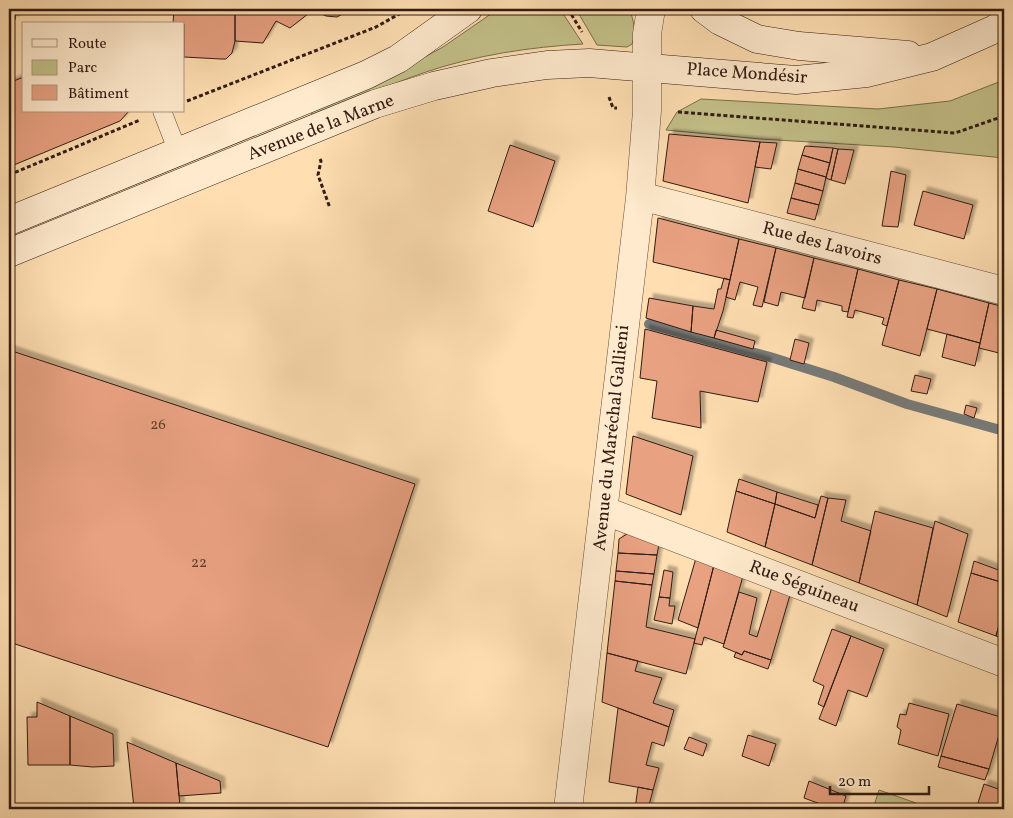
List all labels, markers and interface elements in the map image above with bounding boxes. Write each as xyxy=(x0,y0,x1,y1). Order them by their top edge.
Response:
legend xyxy=(22,22,185,112)
text: Route xyxy=(68,34,107,55)
street label: Place Mondésir xyxy=(686,57,809,91)
text: Parc xyxy=(68,58,97,79)
text: Bâtiment xyxy=(68,84,129,105)
street label: Avenue de la Marne xyxy=(244,89,398,167)
street label: Rue des Lavoirs xyxy=(760,216,884,272)
street label: Avenue du Maréchal Gallieni xyxy=(588,324,636,552)
house number: 26 xyxy=(150,415,166,436)
house number: 22 xyxy=(191,553,207,574)
street label: Rue Séguineau xyxy=(745,555,863,619)
scale bar xyxy=(830,763,929,795)
text: 20 m xyxy=(838,772,871,793)

